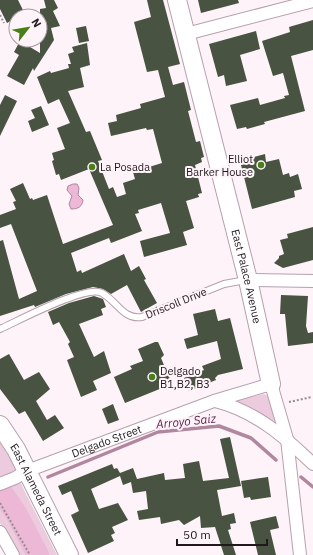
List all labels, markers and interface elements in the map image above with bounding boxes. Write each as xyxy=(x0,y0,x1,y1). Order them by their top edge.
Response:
north arrow xyxy=(8,8,48,48)
text: N xyxy=(29,16,45,30)
place label: Elliot Barker House xyxy=(186,152,253,179)
place label: La Posada xyxy=(100,160,150,174)
marker: Elliot Barker House xyxy=(256,160,266,170)
marker: La Posada xyxy=(87,162,97,172)
street label: East Palace Avenue xyxy=(228,228,264,325)
street label: Driscoll Drive xyxy=(143,284,209,322)
place label: Delgado B1,B2, B3 xyxy=(160,364,210,391)
marker: Delgado B1,B2, B3 xyxy=(147,372,157,382)
water label: Arroyo Saiz xyxy=(154,410,217,432)
street label: Delgado Street xyxy=(70,422,144,461)
street label: East Alameda Street xyxy=(7,441,65,538)
scale bar xyxy=(177,521,267,547)
text: 50 m xyxy=(183,527,211,542)

